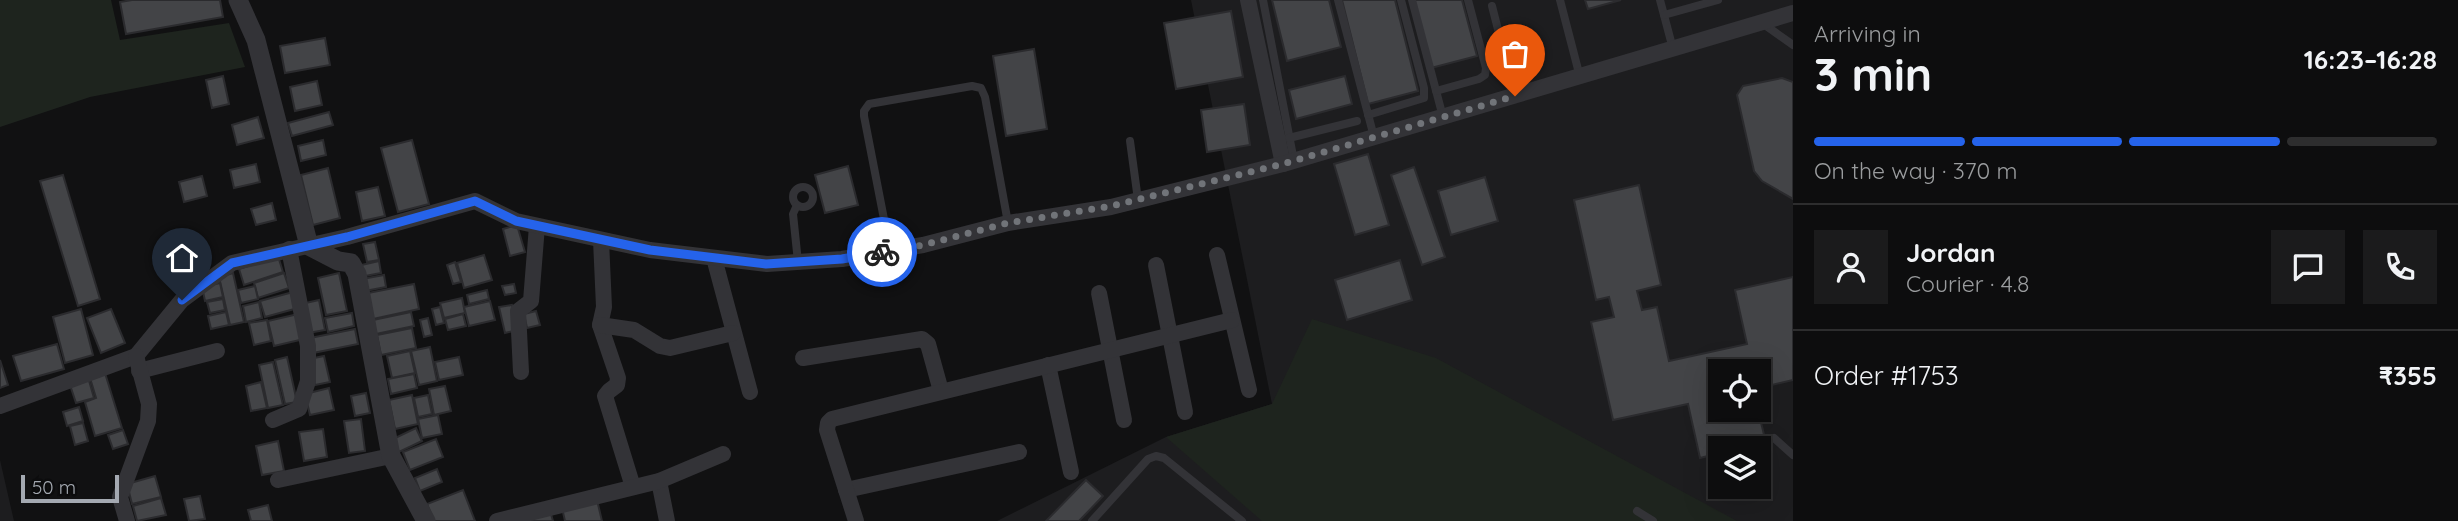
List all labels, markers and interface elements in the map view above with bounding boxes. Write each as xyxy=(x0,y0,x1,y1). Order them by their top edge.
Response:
text: Arriving in xyxy=(1814,19,1921,48)
pin xyxy=(1485,24,1545,96)
icon: bag xyxy=(1496,35,1534,73)
text: 16:23–16:28 xyxy=(2304,43,2437,76)
text: 3 min xyxy=(1814,45,1932,103)
text: On the way · 370 m xyxy=(1814,156,2018,185)
courier xyxy=(847,217,917,287)
pin xyxy=(152,228,212,300)
button: person xyxy=(1814,230,1888,304)
button: chat xyxy=(2271,230,2345,304)
button: phone xyxy=(2363,230,2437,304)
icon: bike xyxy=(863,233,901,271)
text: Jordan xyxy=(1906,236,1995,269)
icon: home xyxy=(163,239,201,277)
text: Courier · 4.8 xyxy=(1906,269,2029,298)
map controls xyxy=(1708,359,1771,499)
button: locate xyxy=(1708,359,1771,422)
text: Order #1753 xyxy=(1814,359,1959,392)
text: ₹355 xyxy=(2379,359,2437,392)
button: layers xyxy=(1708,436,1771,499)
scale bar xyxy=(21,472,119,504)
text: 50 m xyxy=(32,475,76,499)

